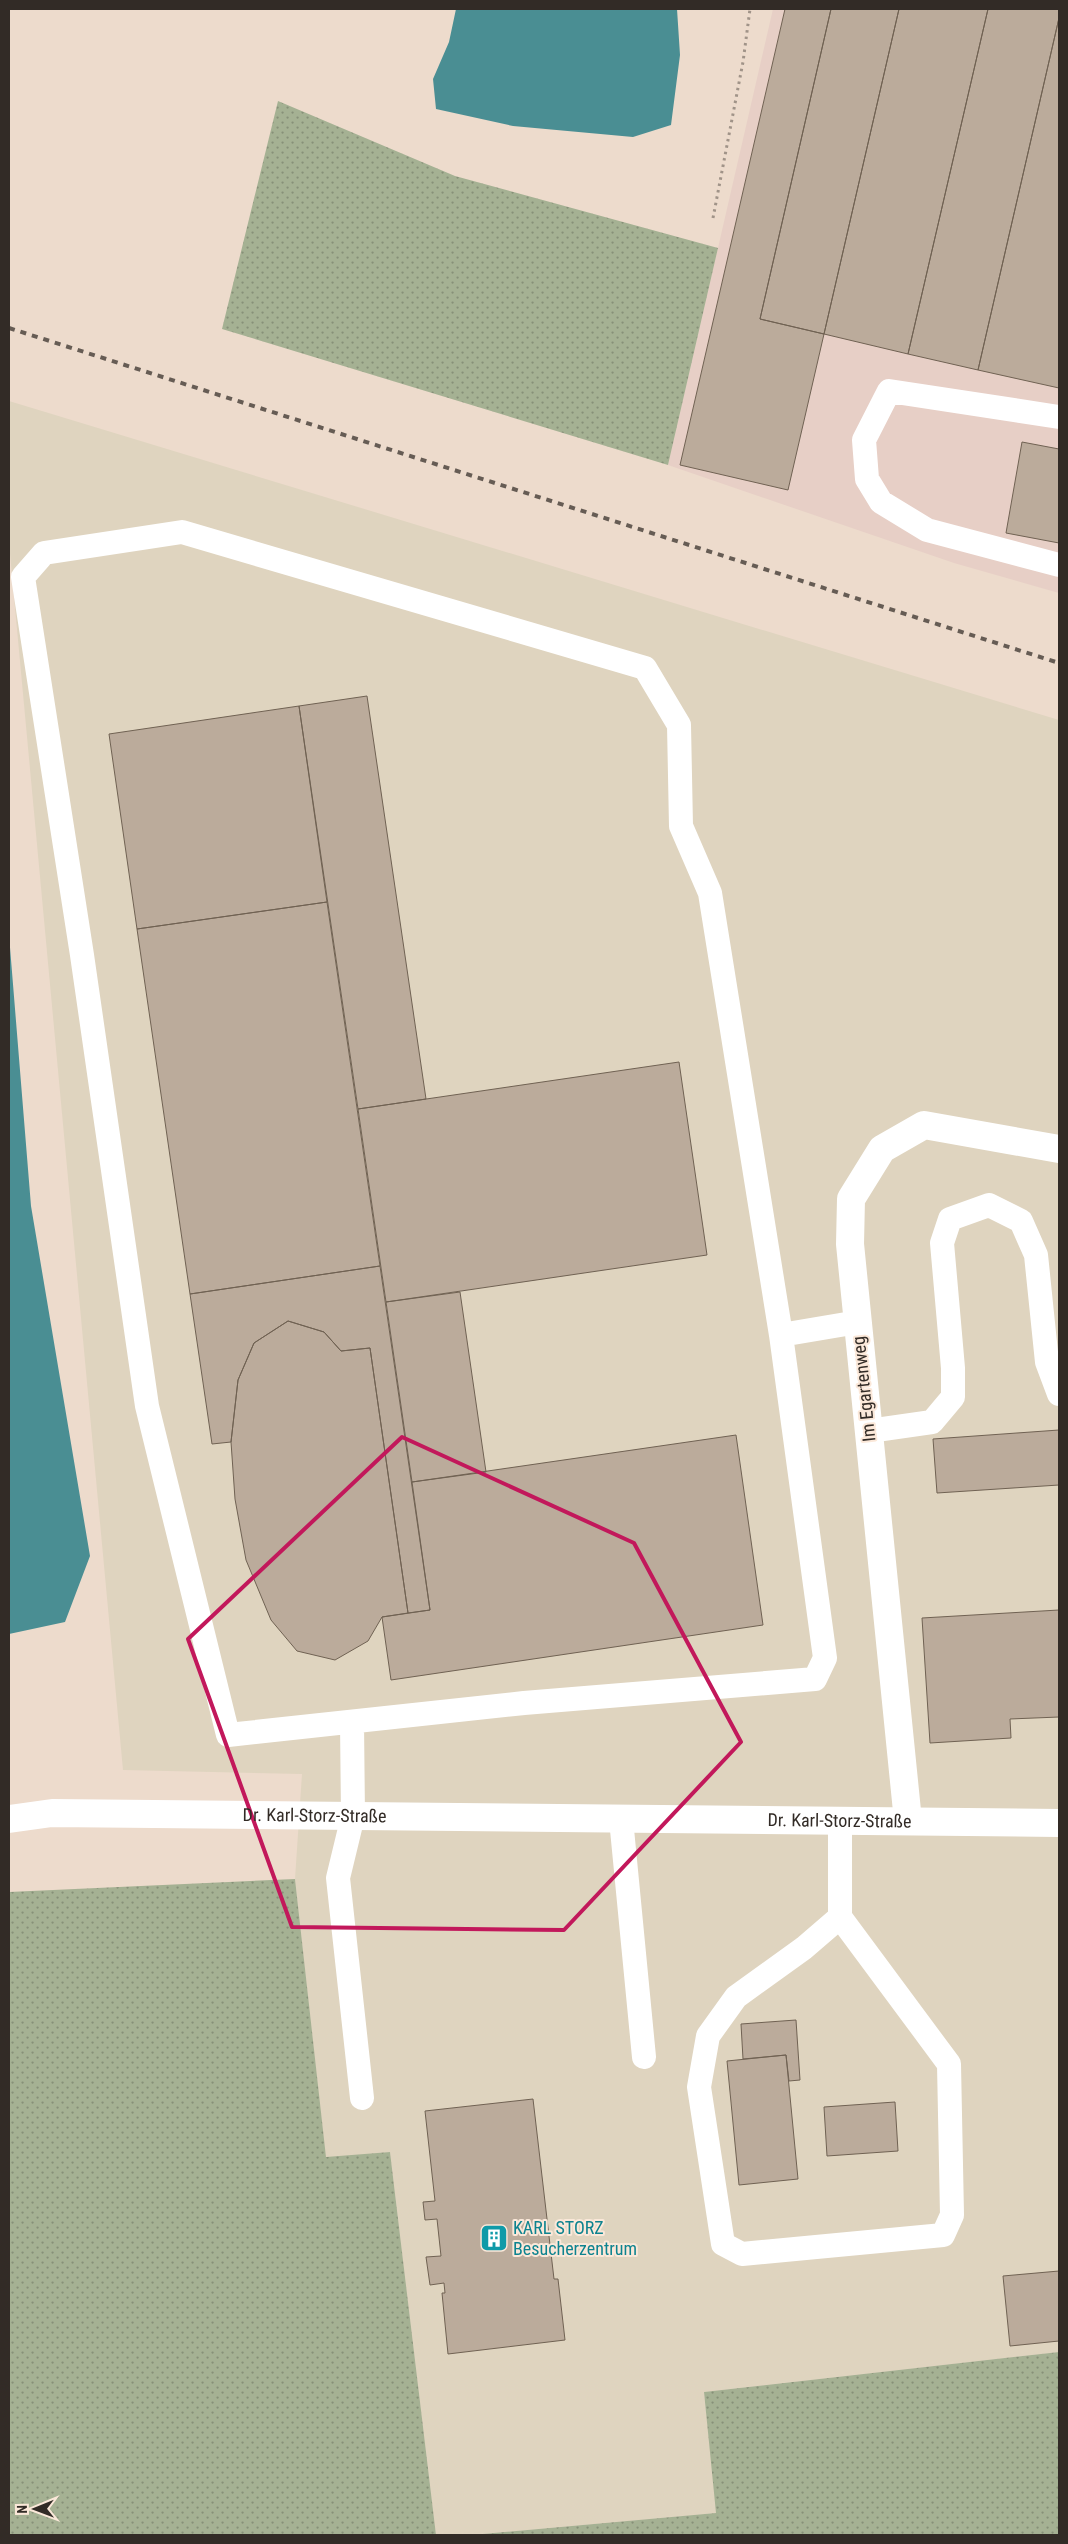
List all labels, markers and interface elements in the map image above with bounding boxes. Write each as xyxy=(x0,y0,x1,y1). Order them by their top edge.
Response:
street label: Im Egartenweg xyxy=(848,1335,879,1443)
street label: Dr. Karl-Storz-Straße xyxy=(243,1804,387,1826)
street label: Dr. Karl-Storz-Straße xyxy=(768,1809,912,1832)
place label: KARL STORZ Besucherzentrum xyxy=(513,2217,637,2259)
building icon: KARL STORZ Besucherzentrum xyxy=(479,2223,509,2253)
north arrow xyxy=(10,2484,60,2534)
text: N xyxy=(14,2505,30,2514)

